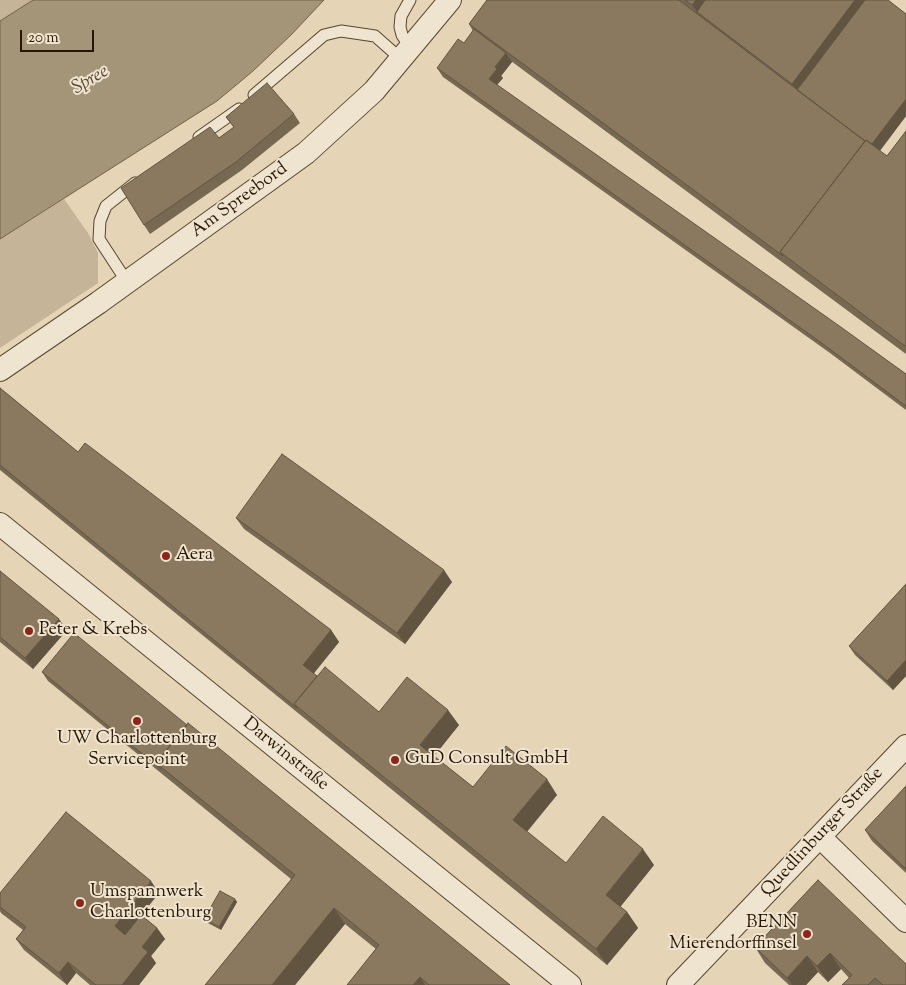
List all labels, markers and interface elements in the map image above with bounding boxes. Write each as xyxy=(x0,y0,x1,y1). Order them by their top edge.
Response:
scale bar xyxy=(22,20,96,52)
text: 20 m xyxy=(28,28,59,49)
water label: Spree xyxy=(68,61,114,101)
street label: Am Spreebord xyxy=(188,159,292,243)
place label: Aera xyxy=(176,545,213,567)
marker: Aera xyxy=(160,550,172,562)
place label: Peter & Krebs xyxy=(39,620,147,642)
marker: Peter & Krebs xyxy=(23,625,35,637)
street label: Darwinstraße xyxy=(238,714,332,796)
marker: UW Charlottenburg Servicepoint xyxy=(131,715,143,727)
place label: UW Charlottenburg Servicepoint xyxy=(57,729,217,772)
place label: GuD Consult GmbH xyxy=(405,749,568,771)
marker: GuD Consult GmbH xyxy=(389,754,401,766)
street label: Quedlinburger Straße xyxy=(757,764,889,902)
place label: Umspannwerk Charlottenburg xyxy=(90,882,211,924)
marker: Umspannwerk Charlottenburg xyxy=(74,897,86,909)
place label: BENN Mierendorffinsel xyxy=(669,913,797,956)
marker: BENN Mierendorffinsel xyxy=(801,928,813,940)

